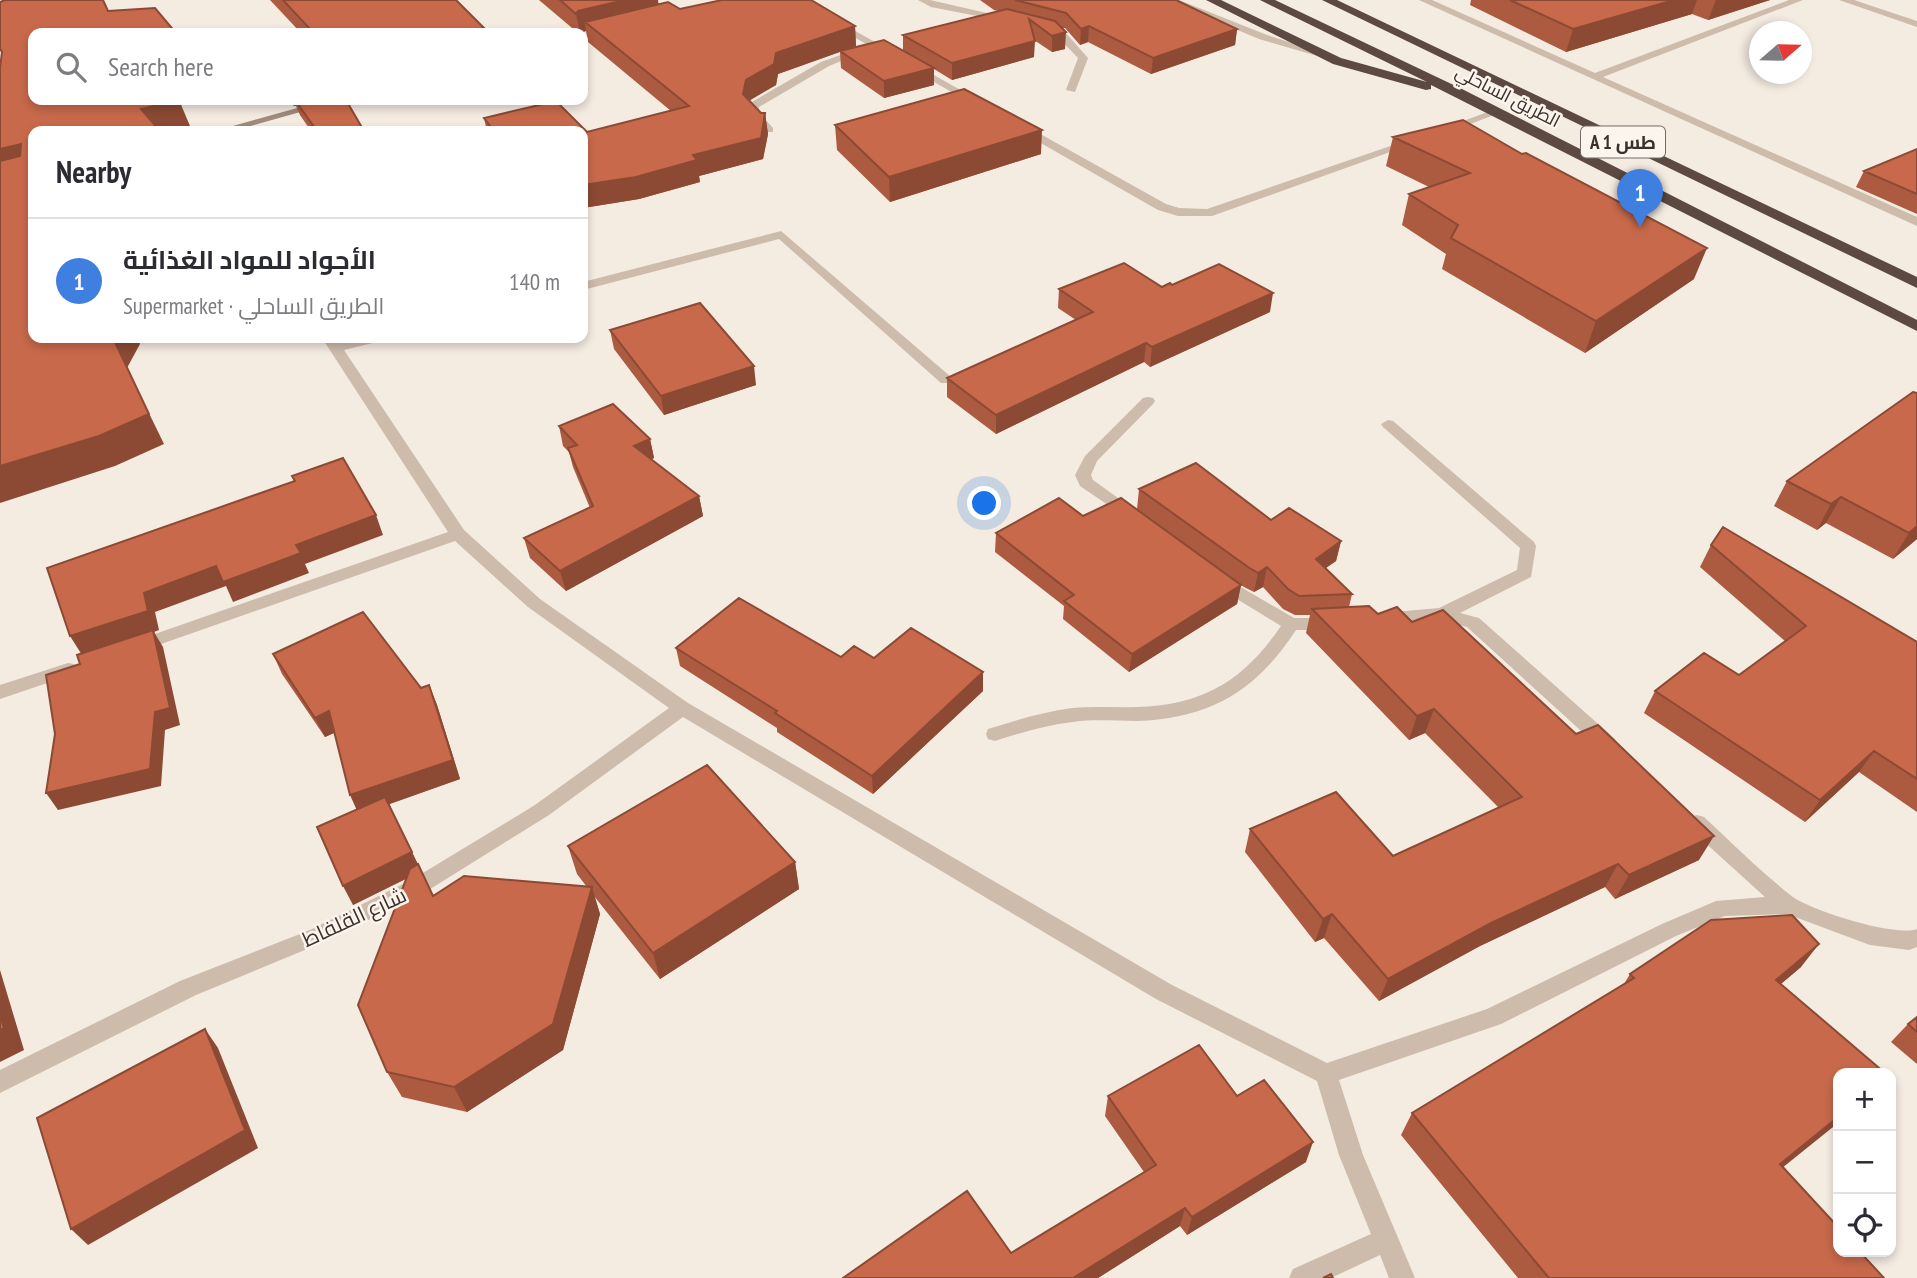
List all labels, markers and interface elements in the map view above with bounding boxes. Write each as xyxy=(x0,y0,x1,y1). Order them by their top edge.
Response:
north arrow xyxy=(1749,21,1812,84)
search box xyxy=(28,28,588,105)
icon: search xyxy=(52,48,90,86)
text: Search here xyxy=(108,50,214,83)
street label: الطريق الساحلي xyxy=(1450,60,1564,135)
road number: A 1 طس xyxy=(1581,126,1665,158)
text: Nearby xyxy=(56,152,131,191)
pin: 1 xyxy=(1617,169,1663,227)
text: الأجواد للمواد الغذائية xyxy=(123,243,376,276)
text: 1 xyxy=(74,267,85,296)
text: 140 m xyxy=(509,267,560,296)
text: Supermarket · الطريق الساحلي xyxy=(123,291,384,320)
your location xyxy=(967,486,1001,520)
street label: شارع القلفاط xyxy=(298,881,411,954)
map controls xyxy=(1833,1068,1896,1257)
button: + xyxy=(1833,1068,1896,1131)
button: − xyxy=(1833,1131,1896,1194)
button: locate xyxy=(1833,1194,1896,1257)

